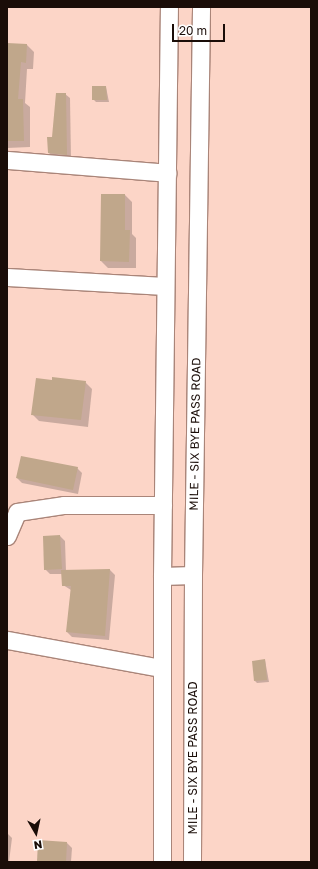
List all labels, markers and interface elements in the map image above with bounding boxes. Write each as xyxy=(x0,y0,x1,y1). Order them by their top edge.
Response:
scale bar xyxy=(174,16,227,42)
text: 20 m xyxy=(179,23,207,38)
street label: MILE - SIX BYE PASS ROAD xyxy=(186,357,204,511)
street label: MILE - SIX BYE PASS ROAD xyxy=(186,681,200,835)
north arrow xyxy=(16,813,56,853)
text: N xyxy=(33,838,43,852)

